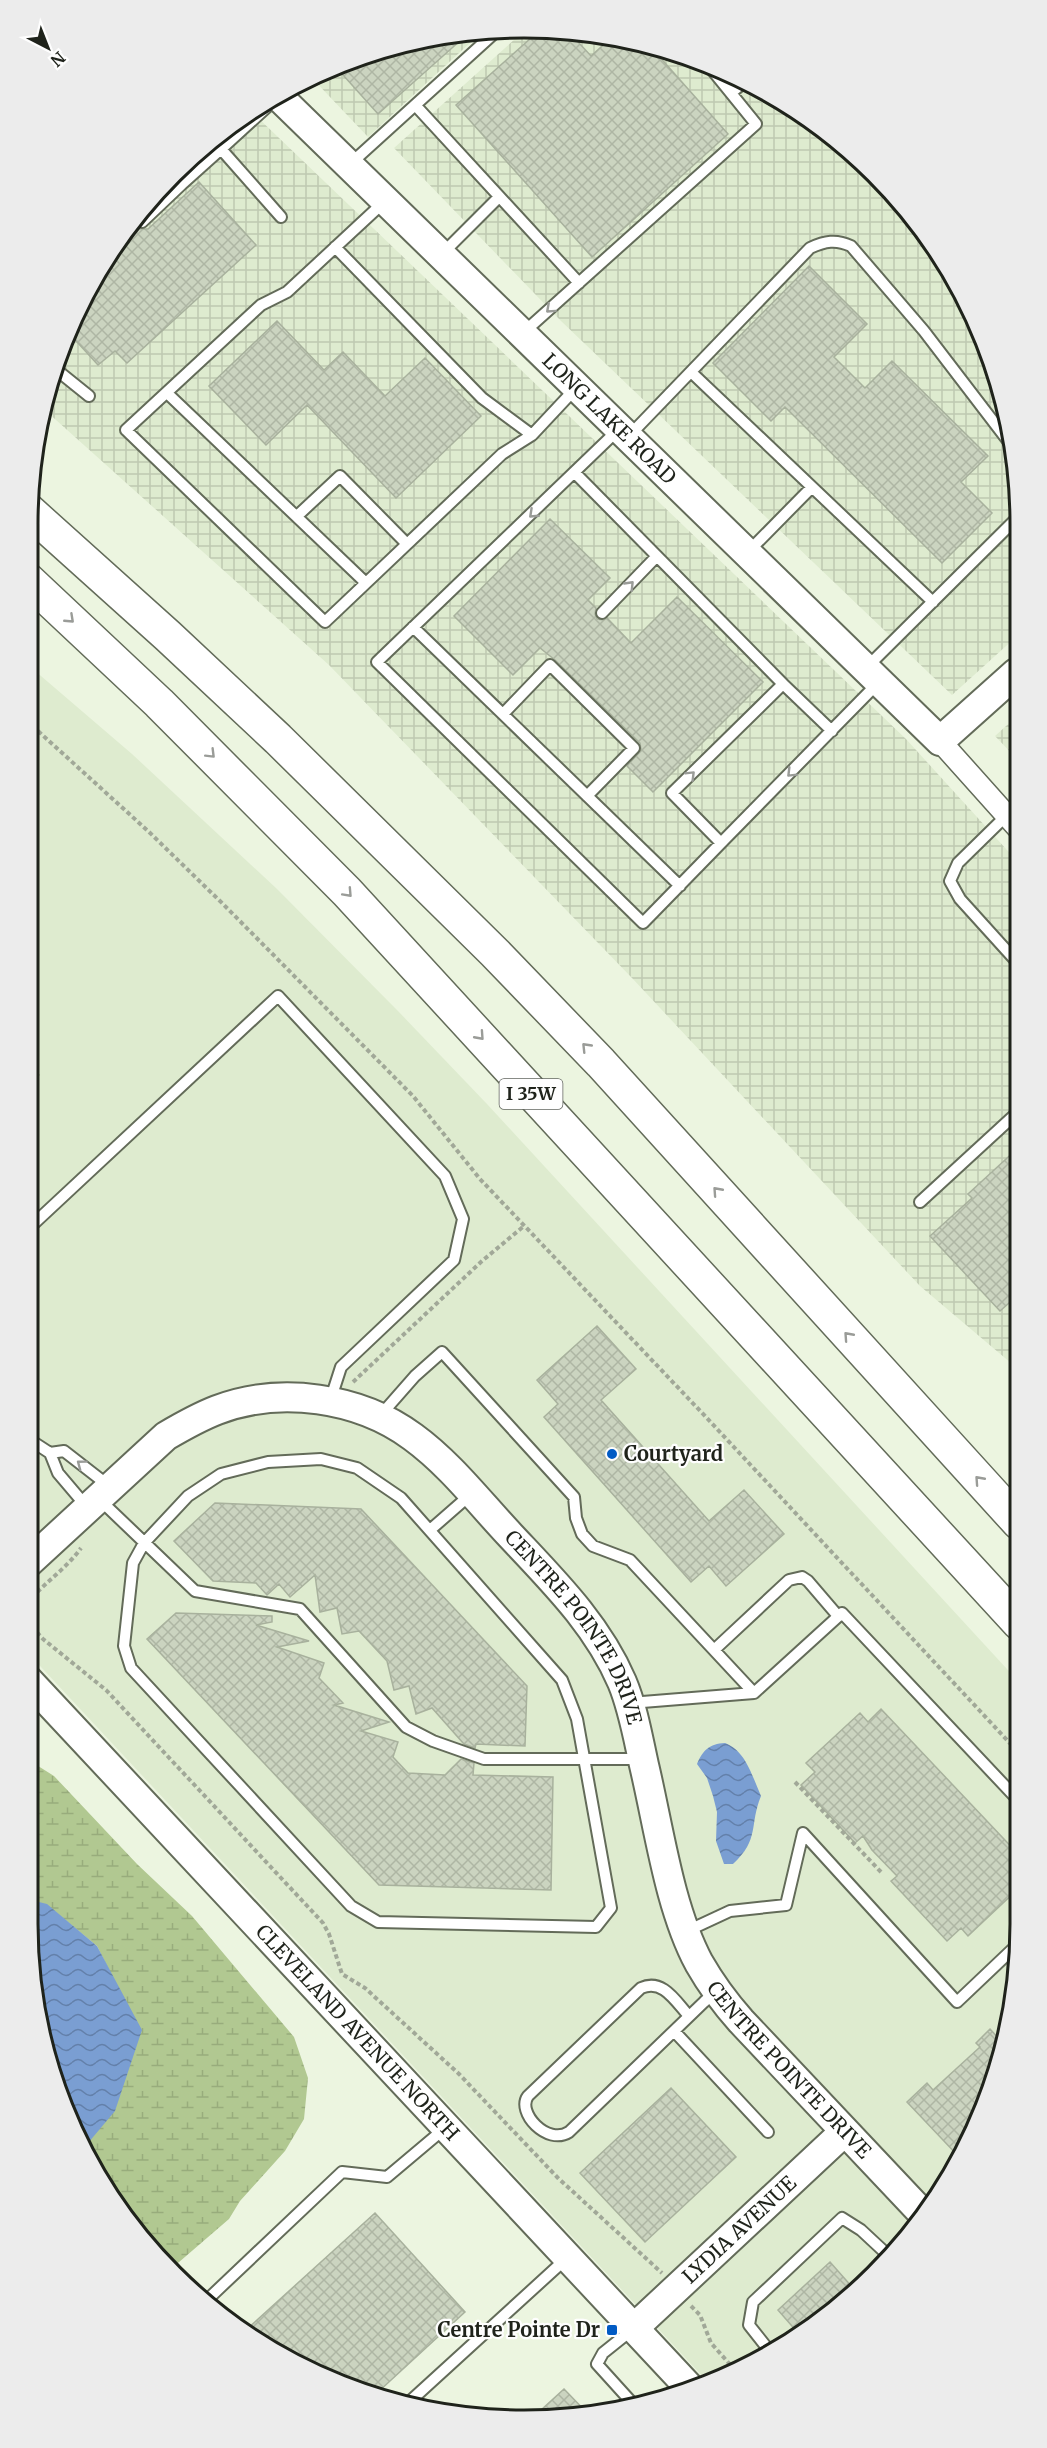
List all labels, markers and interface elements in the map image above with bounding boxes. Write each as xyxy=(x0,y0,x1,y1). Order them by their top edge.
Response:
north arrow xyxy=(18,18,78,78)
text: N xyxy=(46,47,69,71)
one-way arrow xyxy=(546,302,557,313)
street label: LONG LAKE ROAD xyxy=(538,348,682,489)
one-way arrow xyxy=(529,506,540,517)
one-way arrow xyxy=(622,581,633,592)
one-way arrow xyxy=(62,612,73,623)
one-way arrow xyxy=(203,747,214,758)
one-way arrow xyxy=(787,765,798,776)
one-way arrow xyxy=(685,771,695,782)
one-way arrow xyxy=(340,886,351,897)
one-way arrow xyxy=(473,1029,484,1040)
one-way arrow xyxy=(582,1044,593,1055)
road number: I 35W xyxy=(500,1079,562,1109)
one-way arrow xyxy=(713,1187,724,1198)
one-way arrow xyxy=(844,1332,855,1342)
place label: Courtyard xyxy=(624,1441,723,1466)
marker: Courtyard xyxy=(605,1447,619,1461)
one-way arrow xyxy=(77,1460,88,1471)
one-way arrow xyxy=(976,1476,987,1487)
street label: CENTRE POINTE DRIVE xyxy=(500,1525,648,1727)
street label: CLEVELAND AVENUE NORTH xyxy=(251,1919,465,2145)
street label: CENTRE POINTE DRIVE xyxy=(702,1976,877,2163)
street label: LYDIA AVENUE xyxy=(677,2170,801,2289)
place label: Centre Pointe Dr xyxy=(438,2317,600,2342)
marker: Centre Pointe Dr xyxy=(605,2323,619,2337)

